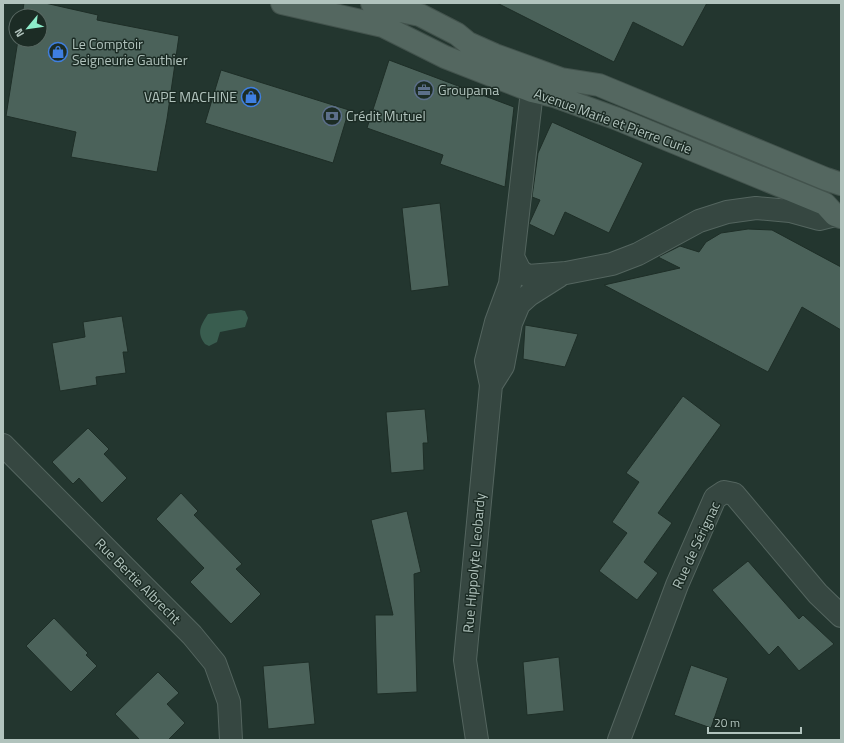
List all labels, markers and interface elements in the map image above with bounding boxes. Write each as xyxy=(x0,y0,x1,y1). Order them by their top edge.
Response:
north arrow xyxy=(8,8,48,48)
text: N xyxy=(10,26,28,40)
place label: Le Comptoir Seigneurie Gauthier xyxy=(72,33,188,70)
shop icon: Le Comptoir Seigneurie Gauthier xyxy=(47,41,69,63)
office icon: Groupama xyxy=(413,79,435,101)
place label: Groupama xyxy=(438,79,499,100)
street label: Avenue Marie et Pierre Curie xyxy=(531,82,695,159)
place label: VAPE MACHINE xyxy=(144,86,237,107)
shop icon: VAPE MACHINE xyxy=(240,86,262,108)
bank icon: Crédit Mutuel xyxy=(321,105,343,127)
place label: Crédit Mutuel xyxy=(346,105,426,126)
street label: Rue Hippolyte Leobardy xyxy=(457,492,490,634)
street label: Rue de Sérignac xyxy=(666,498,725,592)
street label: Rue Bertie Albrecht xyxy=(91,533,186,628)
scale bar xyxy=(708,709,801,735)
text: 20 m xyxy=(714,713,740,732)

